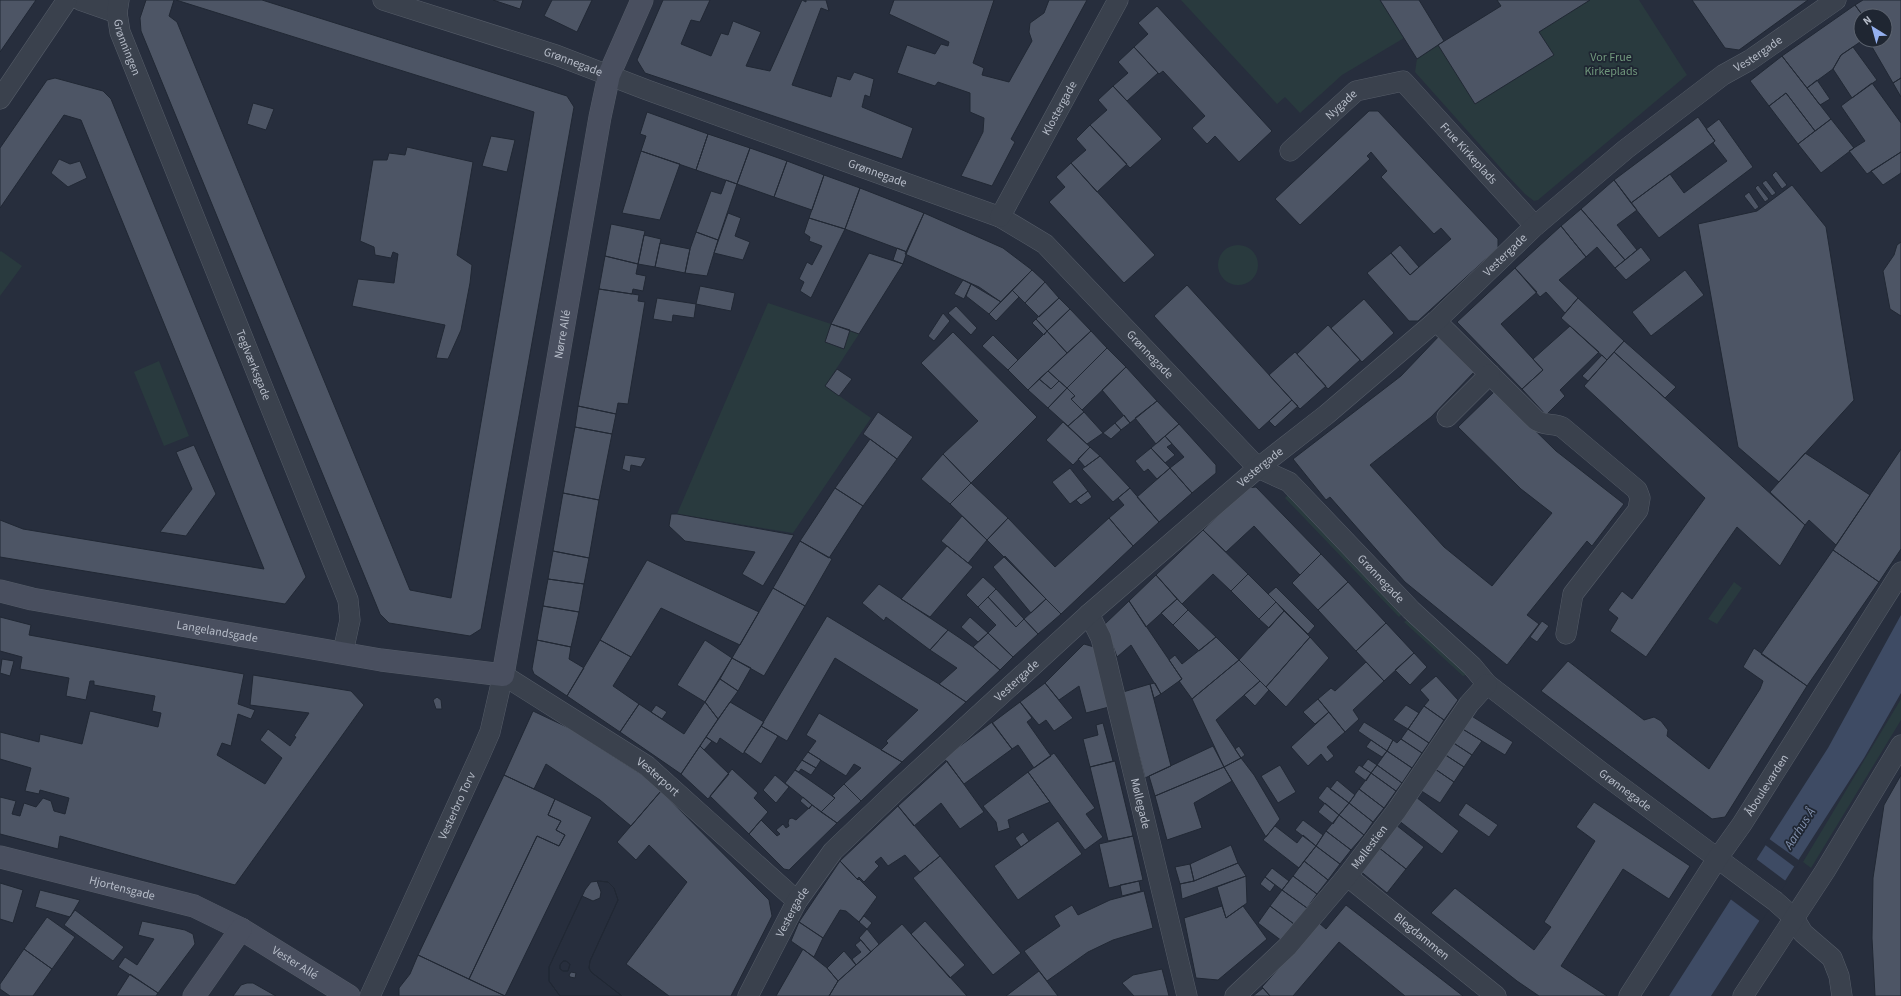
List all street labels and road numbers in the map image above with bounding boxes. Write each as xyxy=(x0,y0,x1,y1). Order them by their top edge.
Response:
street label: Grønningen xyxy=(109,18,145,78)
street label: Vestergade xyxy=(1731,32,1786,76)
street label: Grønnegade xyxy=(542,44,605,81)
street label: Klostergade xyxy=(1038,78,1081,139)
street label: Nygade xyxy=(1322,86,1361,124)
street label: Frue Kirkeplads xyxy=(1436,119,1501,188)
street label: Grønnegade xyxy=(846,155,909,192)
street label: Vestergade xyxy=(1479,230,1531,281)
street label: Nørre Allé xyxy=(550,309,575,360)
street label: Teglværksgade xyxy=(231,327,275,403)
street label: Grønnegade xyxy=(1122,327,1177,383)
street label: Vestergade xyxy=(1234,443,1287,491)
street label: Grønnegade xyxy=(1353,551,1408,607)
street label: Langelandsgade xyxy=(175,616,259,647)
street label: Vestergade xyxy=(991,656,1043,706)
street label: Åboulevarden xyxy=(1741,751,1793,819)
street label: Vesterport xyxy=(633,753,683,800)
street label: Grønnegade xyxy=(1595,765,1655,816)
street label: Vesterbro Torv xyxy=(434,769,480,843)
street label: Møllegade xyxy=(1126,776,1155,831)
street label: Møllestien xyxy=(1347,821,1392,873)
street label: Hjortensgade xyxy=(87,872,157,905)
street label: Vestergade xyxy=(772,884,814,940)
street label: Blegdammen xyxy=(1390,909,1453,964)
street label: Vester Allé xyxy=(268,942,321,984)

